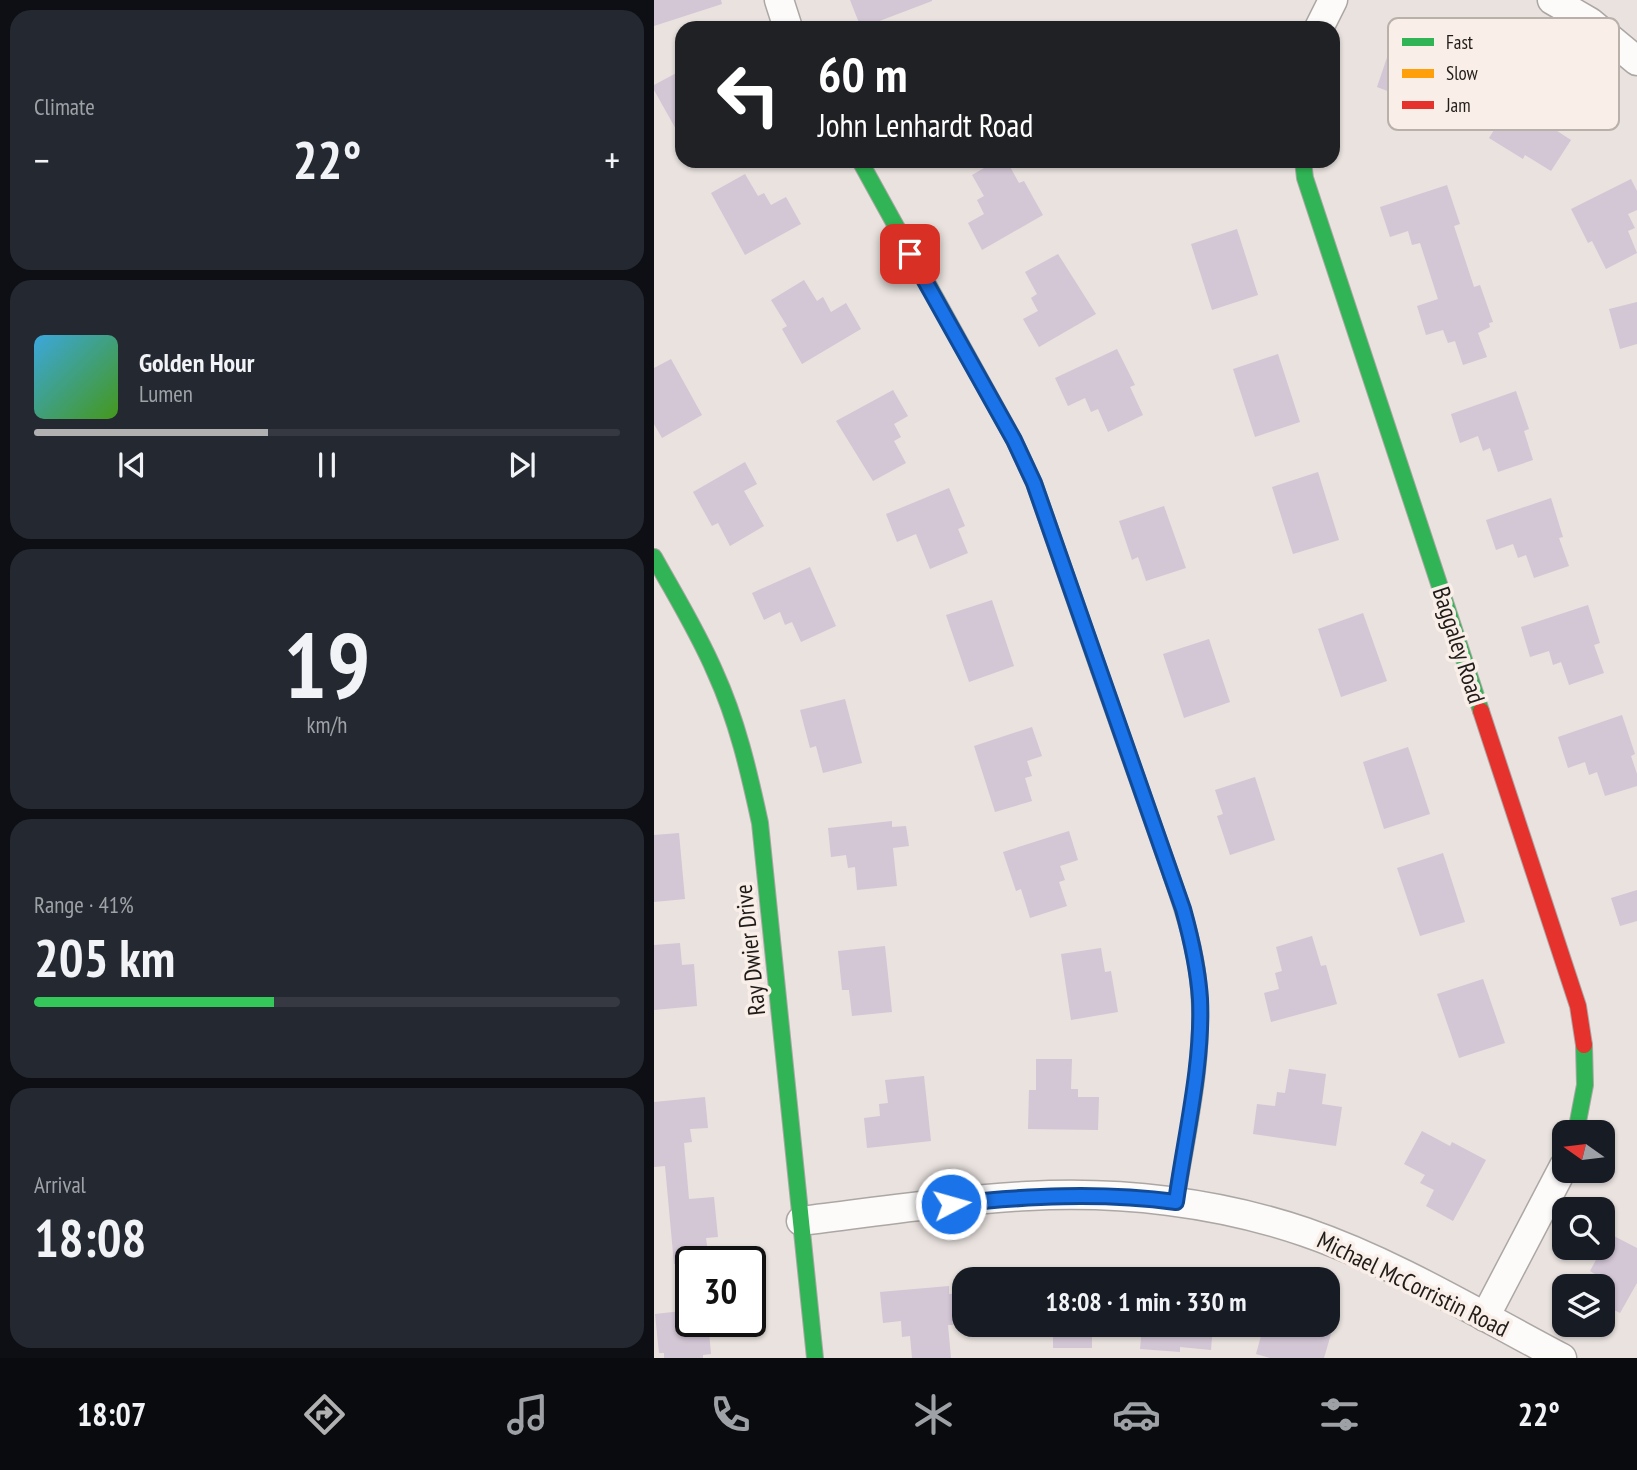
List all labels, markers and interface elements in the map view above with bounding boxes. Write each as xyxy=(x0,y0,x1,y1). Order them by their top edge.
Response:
legend xyxy=(1388,18,1619,130)
text: Fast xyxy=(1446,30,1474,54)
text: 60 m xyxy=(818,42,907,106)
icon: left xyxy=(703,49,794,140)
text: Slow xyxy=(1446,61,1479,85)
text: Climate xyxy=(34,92,95,121)
text: Jam xyxy=(1445,93,1471,117)
text: John Lenhardt Road xyxy=(818,104,1033,146)
text: 22° xyxy=(293,126,361,193)
text: − xyxy=(34,135,50,184)
text: + xyxy=(604,135,620,184)
pin xyxy=(880,224,940,284)
icon: arrive xyxy=(891,235,929,273)
text: Golden Hour xyxy=(139,346,254,379)
text: Lumen xyxy=(139,379,193,408)
icon: previous xyxy=(113,446,151,484)
icon: pause xyxy=(308,446,346,484)
icon: next xyxy=(503,446,541,484)
street label: Baggaley Road xyxy=(1426,583,1492,707)
text: 19 xyxy=(284,605,371,723)
text: km/h xyxy=(307,710,347,739)
street label: Ray Dwier Drive xyxy=(728,883,772,1017)
text: Range · 41% xyxy=(34,890,134,919)
text: 205 km xyxy=(34,924,175,991)
north arrow xyxy=(1552,1120,1615,1183)
map controls xyxy=(1552,1120,1615,1337)
position arrow xyxy=(914,1167,988,1241)
text: Arrival xyxy=(34,1170,86,1199)
button: search xyxy=(1552,1197,1615,1260)
text: 18:08 xyxy=(34,1204,146,1271)
street label: Michael McCorristin Road xyxy=(1312,1224,1514,1344)
speed limit sign: 30 xyxy=(675,1246,766,1337)
button: layers xyxy=(1552,1274,1615,1337)
text: 18:08 · 1 min · 330 m xyxy=(1046,1285,1246,1318)
icon: directions xyxy=(300,1390,349,1439)
icon: music xyxy=(503,1390,552,1439)
icon: phone xyxy=(706,1390,755,1439)
icon: climate xyxy=(909,1390,958,1439)
icon: car xyxy=(1112,1390,1161,1439)
icon: filters xyxy=(1315,1390,1364,1439)
text: 18:07 xyxy=(77,1393,146,1435)
text: 22° xyxy=(1518,1393,1560,1435)

